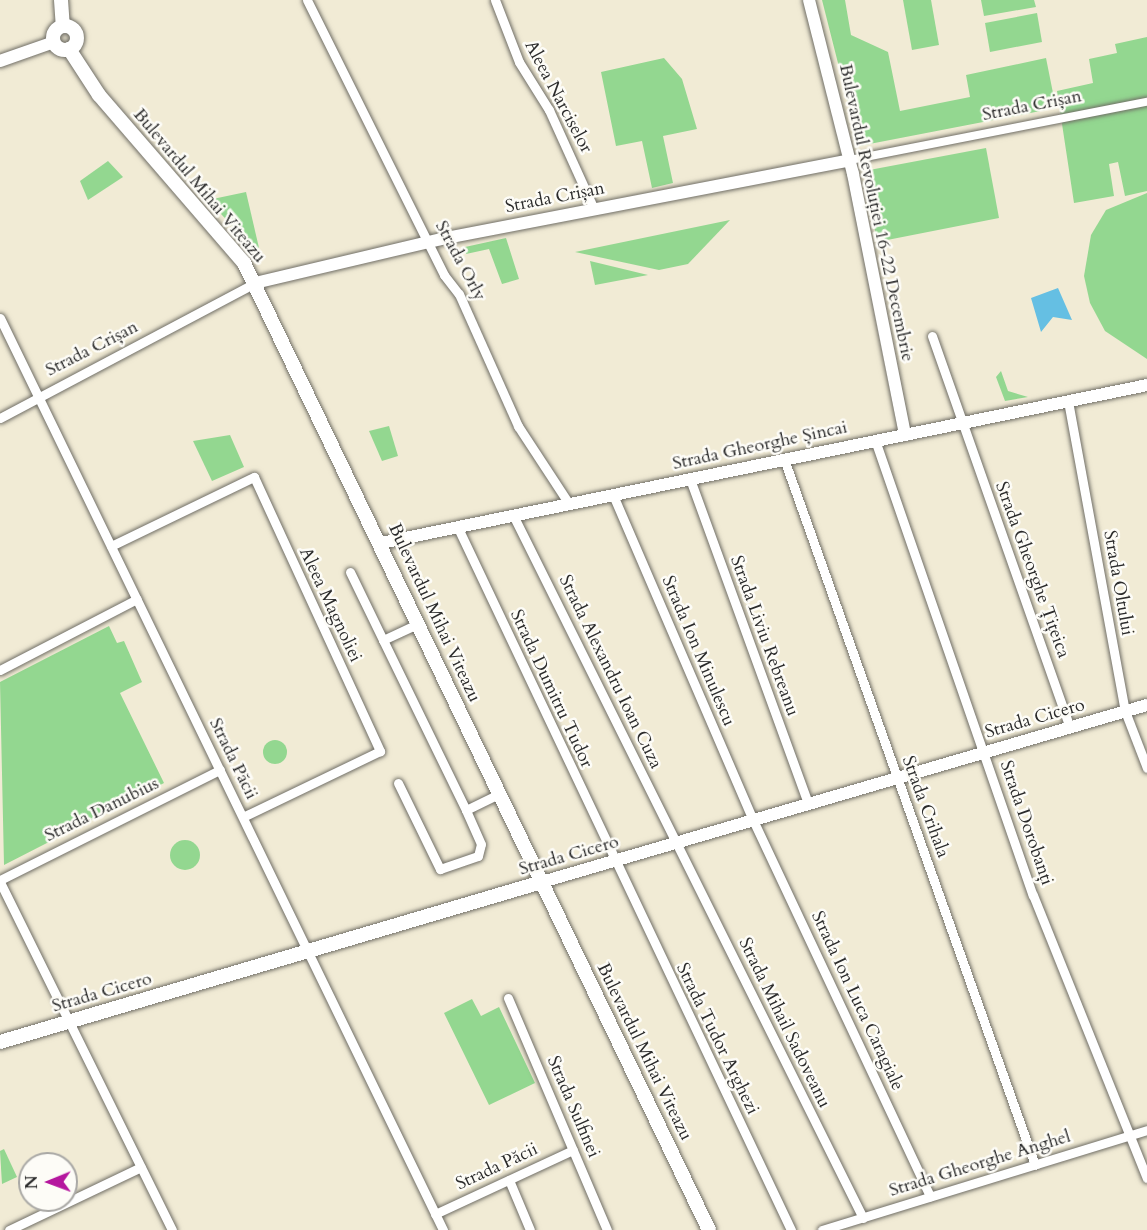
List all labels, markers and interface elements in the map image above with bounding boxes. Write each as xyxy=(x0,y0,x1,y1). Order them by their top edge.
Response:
street label: Aleea Narciselor xyxy=(519,37,597,157)
street label: Bulevardul Revoluției 16-22 Decembrie xyxy=(834,62,918,364)
street label: Strada Crișan xyxy=(981,86,1083,126)
street label: Bulevardul Mihai Viteazu xyxy=(128,105,270,267)
street label: Strada Crișan xyxy=(504,178,606,218)
street label: Strada Orly xyxy=(430,217,490,305)
street label: Strada Crișan xyxy=(42,317,142,381)
street label: Strada Gheorghe Șincai xyxy=(671,417,849,475)
street label: Strada Gheorghe Țițeica xyxy=(990,479,1074,661)
street label: Bulevardul Mihai Viteazu xyxy=(383,520,485,706)
street label: Strada Oltului xyxy=(1098,529,1138,637)
street label: Aleea Magnoliei xyxy=(294,544,366,666)
street label: Strada Liviu Rebreanu xyxy=(725,553,803,719)
street label: Strada Alexandru Ioan Cuza xyxy=(554,572,666,772)
street label: Strada Ion Minulescu xyxy=(657,573,739,729)
street label: Strada Dumitru Tudor xyxy=(505,607,597,771)
street label: Strada Cicero xyxy=(983,694,1087,744)
street label: Strada Păcii xyxy=(204,715,262,803)
street label: Strada Crihala xyxy=(897,753,953,861)
street label: Strada Dorobanți xyxy=(995,758,1057,888)
street label: Strada Danubius xyxy=(41,773,163,847)
street label: Strada Cicero xyxy=(517,831,621,881)
street label: Strada Ion Luca Caragiale xyxy=(806,908,908,1094)
street label: Strada Mihail Sadoveanu xyxy=(733,934,835,1112)
street label: Bulevardul Mihai Viteazu xyxy=(592,960,696,1144)
street label: Strada Tudor Arghezi xyxy=(671,960,763,1118)
street label: Strada Cicero xyxy=(50,968,154,1018)
street label: Strada Sulfinei xyxy=(542,1053,604,1161)
street label: Strada Gheorghe Anghel xyxy=(887,1126,1073,1202)
street label: Strada Păcii xyxy=(453,1139,541,1195)
north arrow xyxy=(18,1152,78,1212)
text: N xyxy=(21,1175,43,1189)

